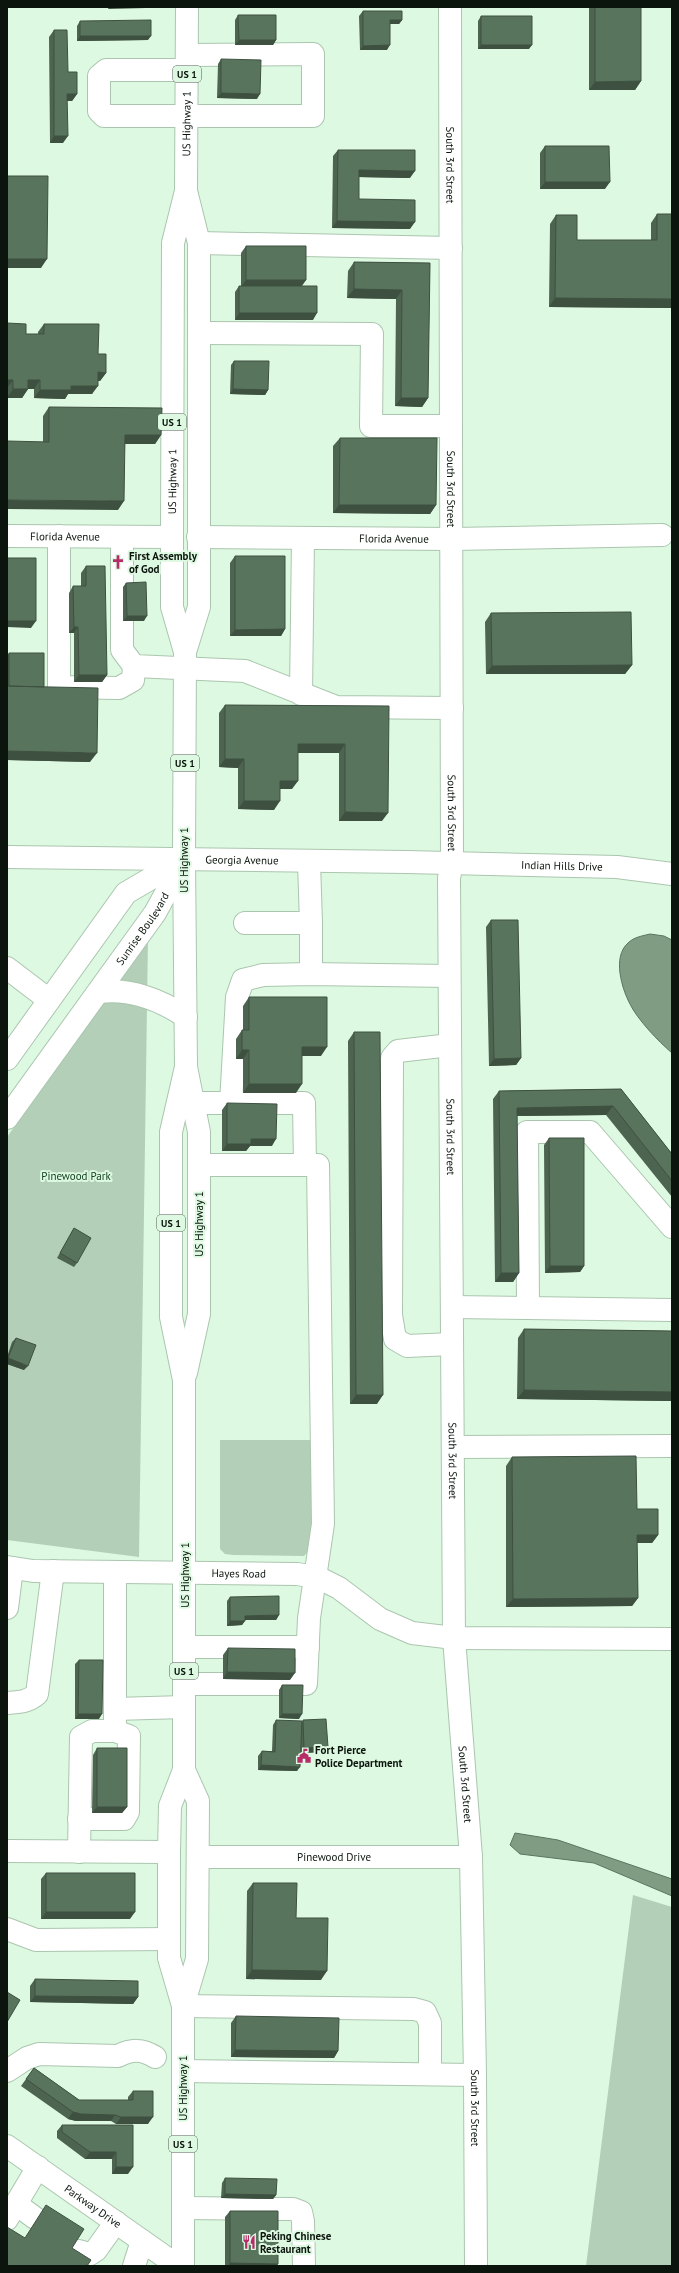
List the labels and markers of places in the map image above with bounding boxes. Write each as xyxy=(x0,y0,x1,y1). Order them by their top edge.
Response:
place label: First Assembly of God xyxy=(129,549,198,576)
church icon: First Assembly of God xyxy=(110,554,126,570)
place label: Fort Pierce Police Department xyxy=(315,1743,403,1770)
public building icon: Fort Pierce Police Department xyxy=(296,1748,312,1764)
place label: Peking Chinese Restaurant xyxy=(260,2229,332,2256)
restaurant icon: Peking Chinese Restaurant xyxy=(241,2234,257,2250)

